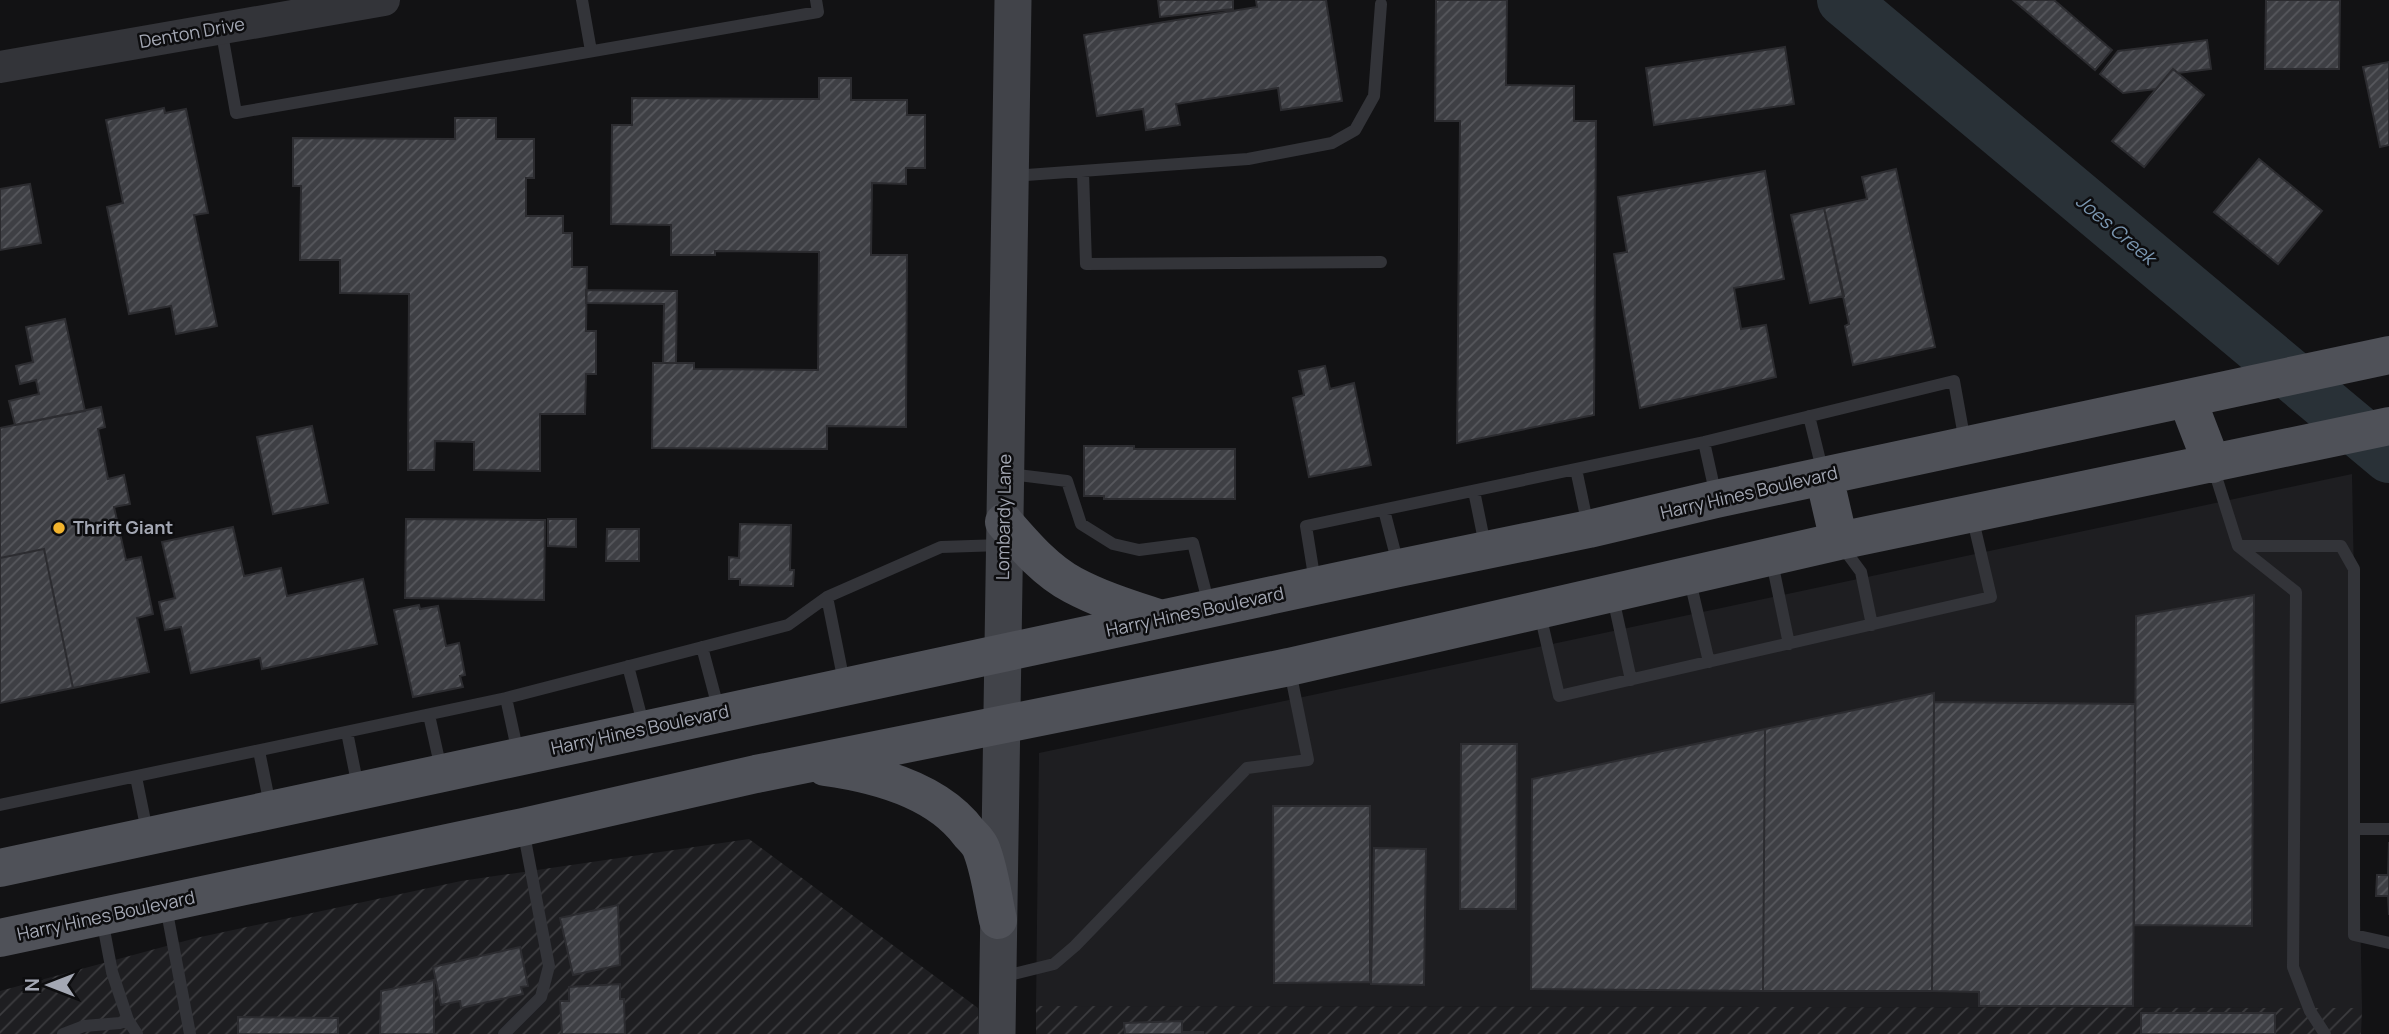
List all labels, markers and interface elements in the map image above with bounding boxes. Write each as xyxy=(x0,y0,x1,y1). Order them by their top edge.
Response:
street label: Denton Drive xyxy=(137,11,247,53)
water label: Joes Creek xyxy=(2071,188,2163,272)
street label: Lombardy Lane xyxy=(990,454,1016,580)
street label: Harry Hines Boulevard xyxy=(1658,460,1840,524)
place label: Thrift Giant xyxy=(73,515,173,539)
marker: Thrift Giant xyxy=(51,520,67,536)
street label: Harry Hines Boulevard xyxy=(1104,580,1286,642)
street label: Harry Hines Boulevard xyxy=(549,698,731,760)
street label: Harry Hines Boulevard xyxy=(15,884,197,946)
north arrow xyxy=(14,950,84,1020)
text: N xyxy=(19,978,45,992)

